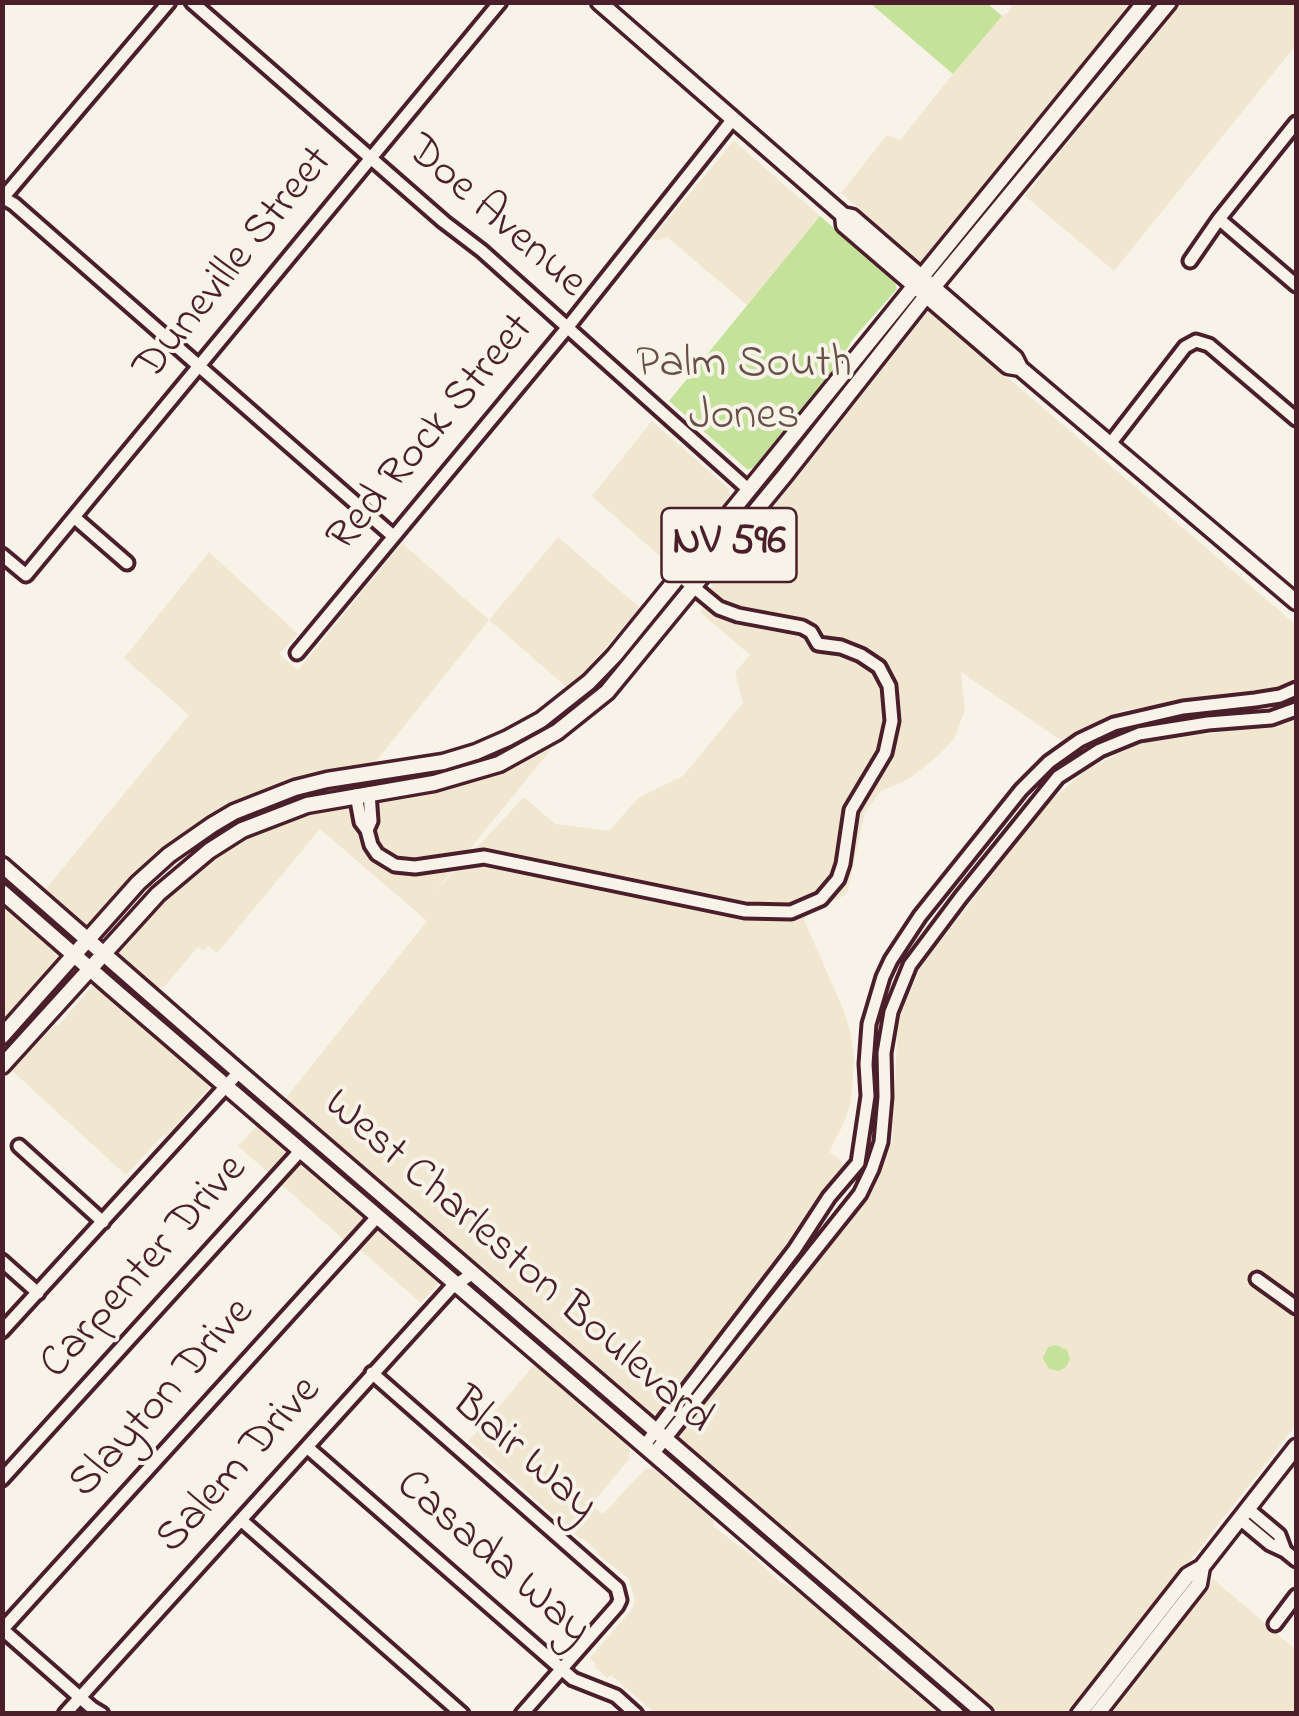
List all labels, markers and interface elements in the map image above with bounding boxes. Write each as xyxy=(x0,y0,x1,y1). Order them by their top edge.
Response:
street label: Doe Avenue xyxy=(392,126,596,312)
street label: Duneville Street xyxy=(125,138,347,394)
street label: Red Rock Street xyxy=(318,305,548,565)
park label: Palm South Jones xyxy=(636,341,852,447)
road number: NV 596 xyxy=(662,508,796,582)
street label: West Charleston Boulevard xyxy=(310,1080,722,1448)
street label: Carpenter Drive xyxy=(31,1145,261,1393)
street label: Slayton Drive xyxy=(60,1288,268,1512)
street label: Salem Drive xyxy=(147,1367,335,1567)
street label: Blair Way xyxy=(438,1379,606,1535)
street label: Casada Way xyxy=(382,1460,600,1660)

